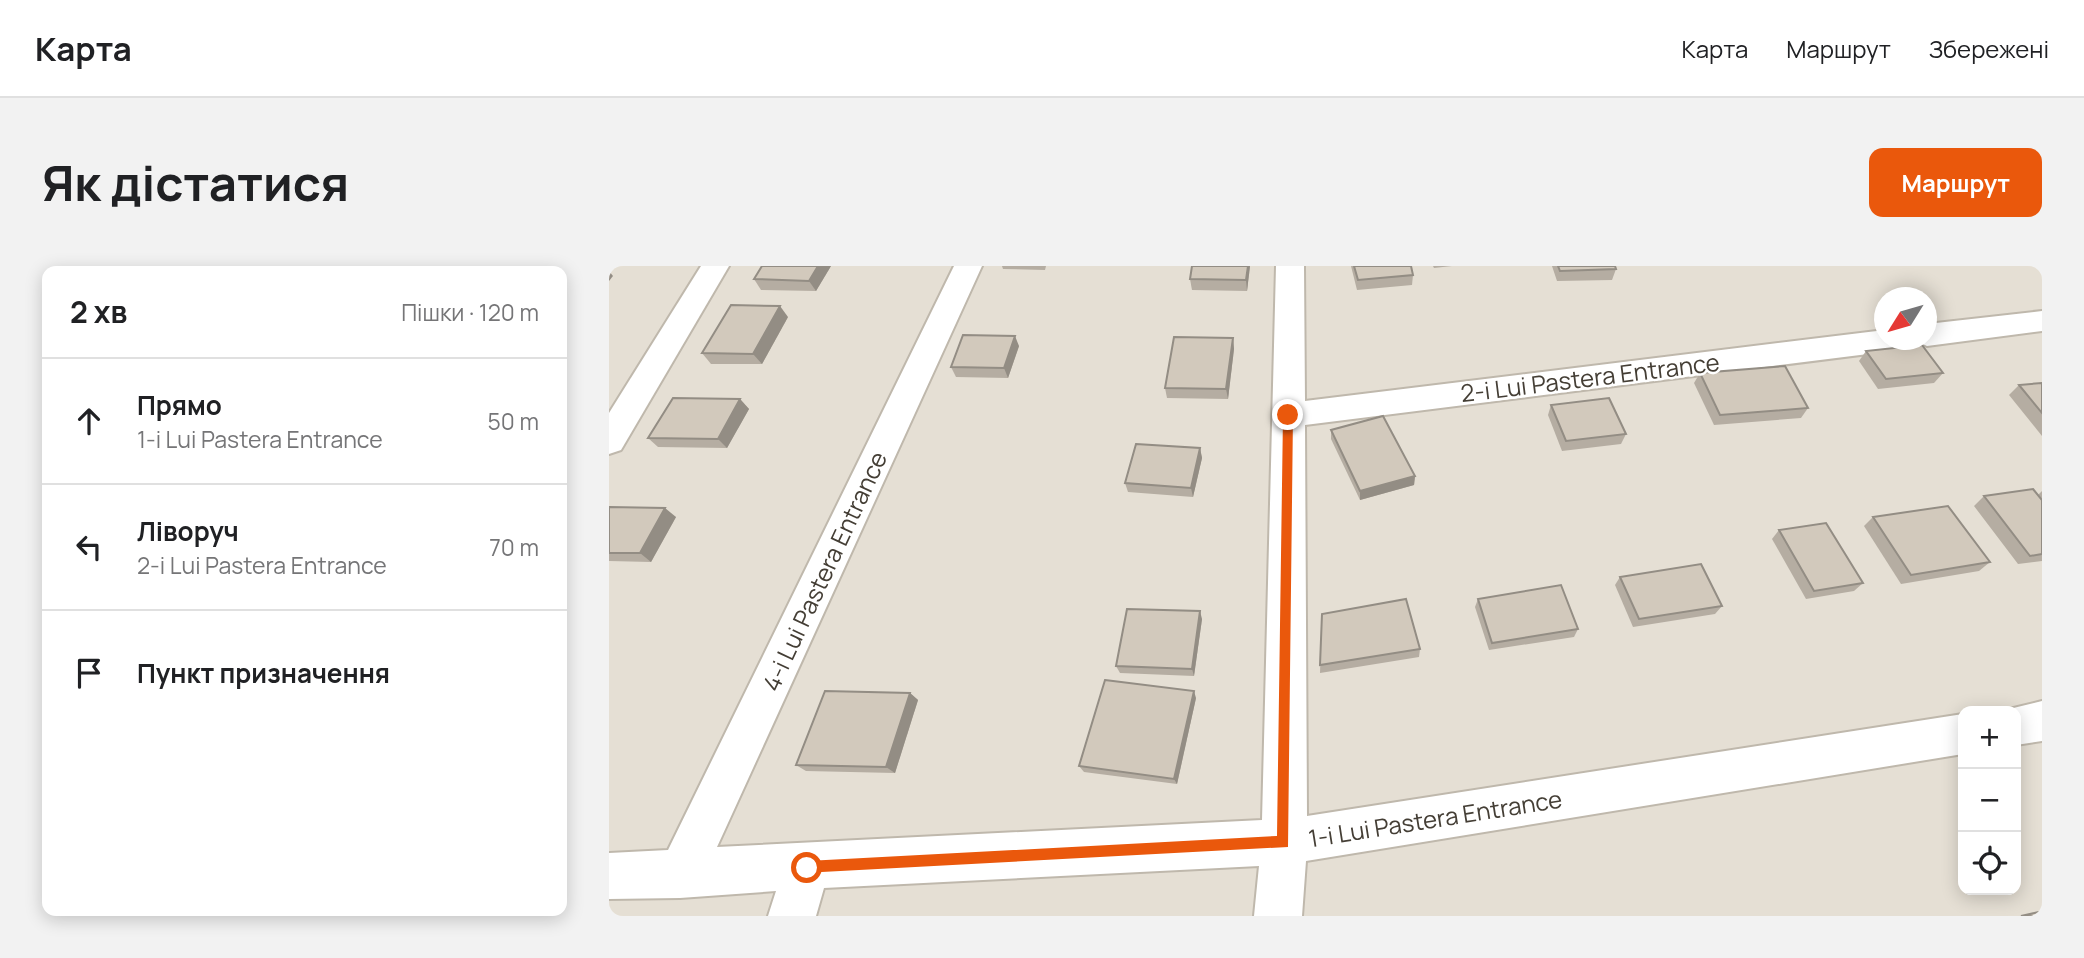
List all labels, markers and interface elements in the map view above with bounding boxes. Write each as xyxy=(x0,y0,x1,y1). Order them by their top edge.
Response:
text: Карта xyxy=(35,26,132,71)
text: Карта xyxy=(1682,32,1748,65)
text: Маршрут xyxy=(1786,32,1891,65)
text: Збережені xyxy=(1929,32,2049,65)
button: Маршрут xyxy=(1869,148,2042,217)
text: Як дістатися xyxy=(42,149,349,216)
north arrow xyxy=(1874,287,1937,350)
text: 2 хв xyxy=(70,291,127,332)
text: Пішки · 120 m xyxy=(401,296,539,328)
street label: 2-i Lui Pastera Entrance xyxy=(1459,345,1721,409)
text: Прямо xyxy=(137,387,222,423)
route end xyxy=(1272,399,1303,430)
icon: ahead xyxy=(70,402,108,440)
text: 50 m xyxy=(488,405,539,437)
text: 1-i Lui Pastera Entrance xyxy=(137,423,383,455)
street label: 4-i Lui Pastera Entrance xyxy=(754,446,894,696)
text: Ліворуч xyxy=(137,513,239,549)
icon: left xyxy=(70,528,108,566)
text: 70 m xyxy=(489,531,539,563)
text: 2-i Lui Pastera Entrance xyxy=(137,549,387,581)
icon: arrive xyxy=(70,654,108,692)
text: Пункт призначення xyxy=(137,655,390,691)
map controls xyxy=(1958,706,2021,895)
button: + xyxy=(1958,706,2021,769)
button: − xyxy=(1958,769,2021,832)
street label: 1-i Lui Pastera Entrance xyxy=(1306,782,1564,854)
button: locate xyxy=(1958,832,2021,895)
route start xyxy=(791,852,822,883)

